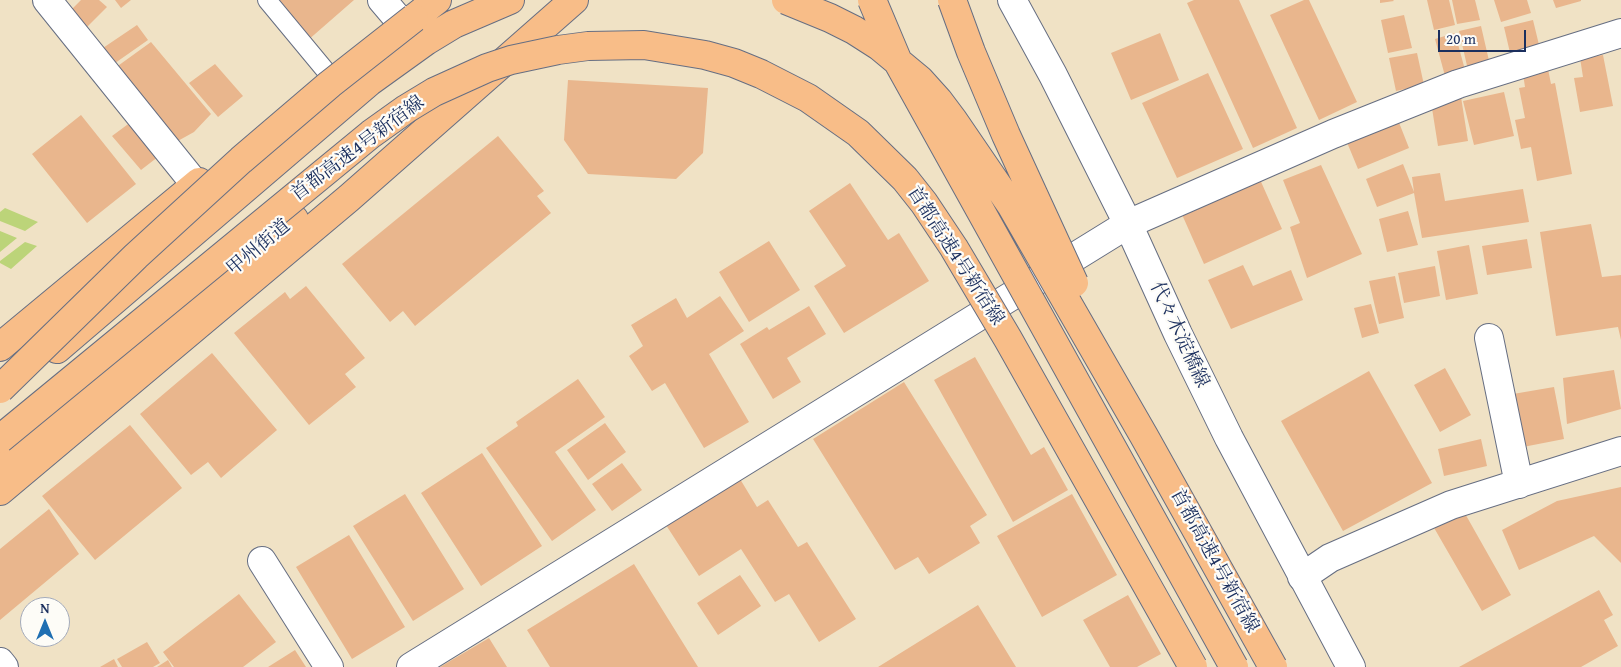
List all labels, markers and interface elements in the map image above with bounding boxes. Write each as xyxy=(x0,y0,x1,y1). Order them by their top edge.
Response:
scale bar xyxy=(1441,20,1528,52)
text: 20 m xyxy=(1446,28,1476,49)
street label: 首都高速4号新宿線 xyxy=(287,91,429,207)
street label: 首都高速4号新宿線 xyxy=(902,182,1008,330)
street label: 甲州街道 xyxy=(223,215,295,281)
street label: 代々木淀橋線 xyxy=(1145,279,1213,391)
street label: 首都高速4号新宿線 xyxy=(1165,485,1263,637)
north arrow xyxy=(20,597,70,647)
text: N xyxy=(40,598,50,618)

